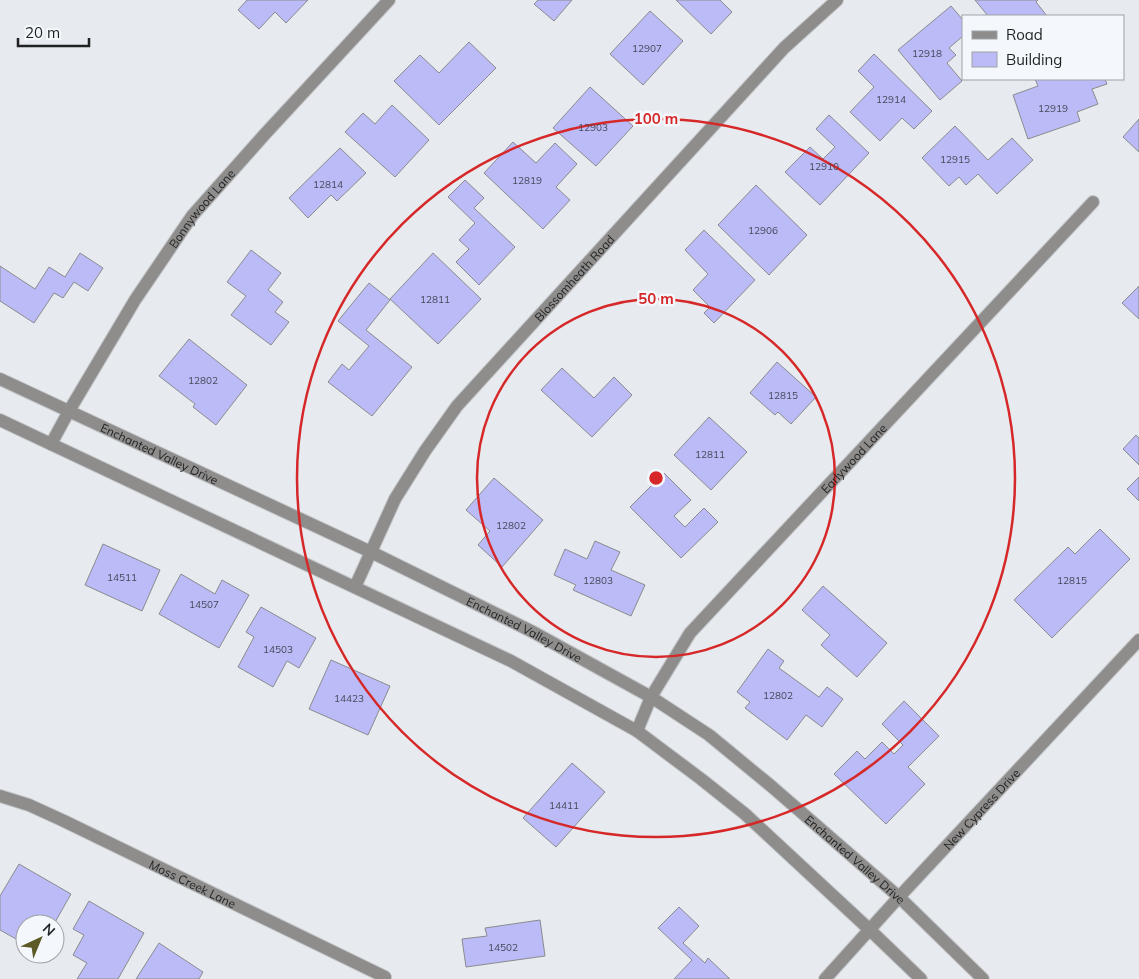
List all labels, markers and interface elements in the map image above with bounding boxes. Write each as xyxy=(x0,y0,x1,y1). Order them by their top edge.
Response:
scale bar xyxy=(18,15,89,47)
legend xyxy=(962,15,1124,80)
text: 20 m xyxy=(25,23,60,42)
text: Road xyxy=(1006,25,1043,44)
house number: 12907 xyxy=(632,42,662,55)
house number: 12918 xyxy=(912,47,942,60)
text: Building xyxy=(1006,50,1062,69)
house number: 12914 xyxy=(876,93,906,106)
house number: 12919 xyxy=(1038,102,1068,115)
text: 100 m xyxy=(634,109,678,128)
house number: 12903 xyxy=(578,121,608,134)
house number: 12915 xyxy=(940,153,970,166)
house number: 12910 xyxy=(809,160,839,173)
street label: Bonnywood Lane xyxy=(165,166,238,251)
house number: 12819 xyxy=(512,174,542,187)
house number: 12814 xyxy=(313,178,343,191)
house number: 12906 xyxy=(748,224,778,237)
street label: Blossomheath Road xyxy=(531,232,617,324)
text: 50 m xyxy=(638,289,674,308)
house number: 12811 xyxy=(420,293,450,306)
house number: 12802 xyxy=(188,374,218,387)
house number: 12815 xyxy=(768,389,798,402)
street label: Enchanted Valley Drive xyxy=(98,420,221,487)
street label: Earlywood Lane xyxy=(817,420,890,496)
house number: 12811 xyxy=(695,448,725,461)
centre of rings xyxy=(647,469,665,487)
house number: 12802 xyxy=(496,519,526,532)
house number: 14511 xyxy=(107,571,137,584)
house number: 12803 xyxy=(583,574,613,587)
house number: 12815 xyxy=(1057,574,1087,587)
street label: Enchanted Valley Drive xyxy=(464,593,585,665)
house number: 14507 xyxy=(189,598,219,611)
house number: 14503 xyxy=(263,643,293,656)
house number: 12802 xyxy=(763,689,793,702)
house number: 14423 xyxy=(334,692,364,705)
street label: New Cypress Drive xyxy=(940,765,1023,853)
house number: 14411 xyxy=(549,799,579,812)
street label: Enchanted Valley Drive xyxy=(802,812,909,907)
street label: Moss Creek Lane xyxy=(147,856,238,911)
north arrow xyxy=(15,914,65,964)
text: N xyxy=(39,920,59,940)
house number: 14502 xyxy=(488,941,518,954)

